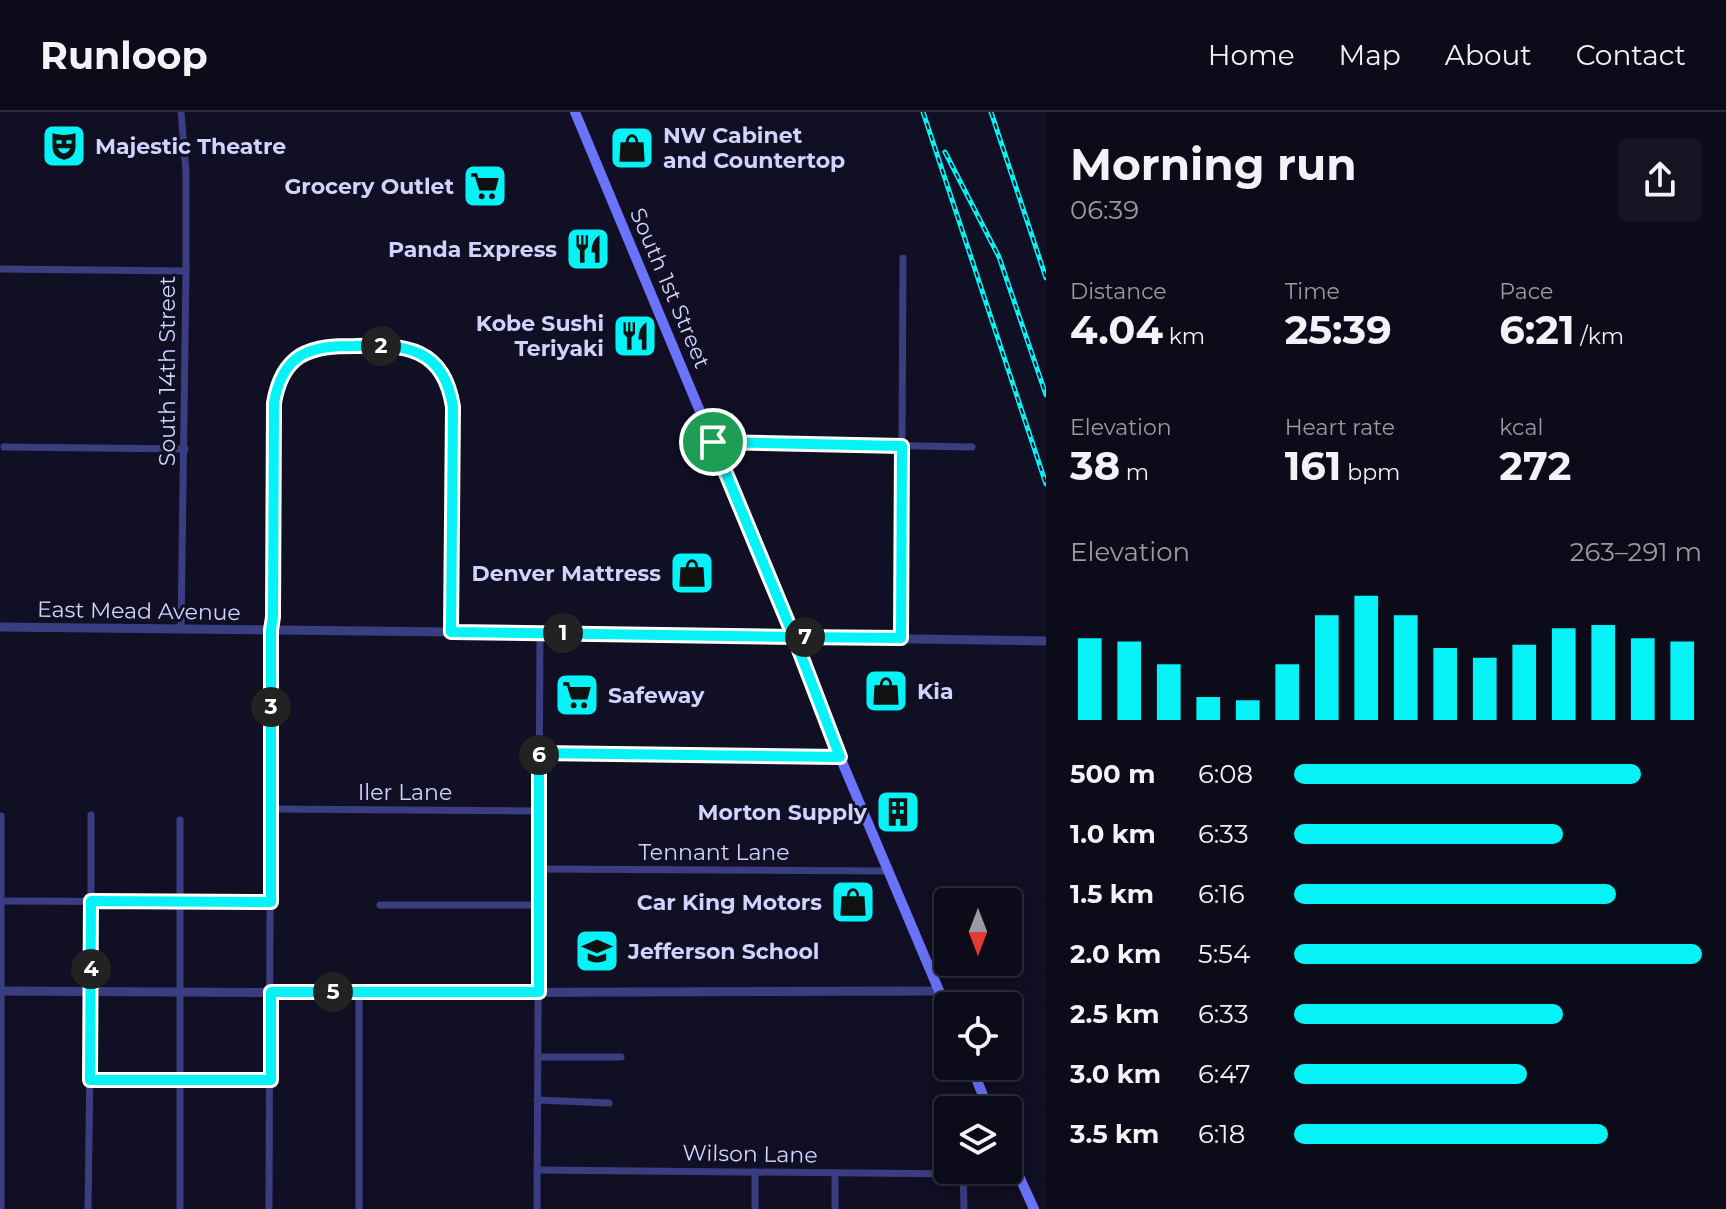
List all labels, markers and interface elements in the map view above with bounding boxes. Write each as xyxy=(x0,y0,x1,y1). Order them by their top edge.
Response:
text: Runloop xyxy=(40,32,208,79)
text: Home xyxy=(1208,38,1295,72)
text: Map xyxy=(1339,38,1401,72)
text: About xyxy=(1445,38,1532,72)
text: Contact xyxy=(1576,38,1686,72)
theatre icon: Majestic Theatre xyxy=(40,122,88,170)
place label: NW Cabinet and Countertop xyxy=(663,122,845,174)
shop icon: NW Cabinet and Countertop xyxy=(608,124,656,172)
place label: Majestic Theatre xyxy=(95,133,286,160)
text: Morning run xyxy=(1070,137,1357,191)
button: share xyxy=(1618,138,1702,222)
supermarket icon: Grocery Outlet xyxy=(461,162,509,210)
place label: Grocery Outlet xyxy=(284,173,454,200)
text: 06:39 xyxy=(1070,194,1139,226)
street label: South 1st Street xyxy=(624,204,716,372)
restaurant icon: Panda Express xyxy=(564,225,612,273)
place label: Panda Express xyxy=(388,236,557,263)
street label: South 14th Street xyxy=(154,276,181,466)
text: Distance xyxy=(1070,278,1167,305)
text: Time xyxy=(1285,278,1340,305)
text: Pace xyxy=(1499,278,1553,305)
text: 4.04 xyxy=(1070,305,1163,354)
text: 25:39 xyxy=(1285,305,1392,354)
text: 6:21 xyxy=(1499,305,1575,354)
place label: Kobe Sushi Teriyaki xyxy=(476,310,604,362)
restaurant icon: Kobe Sushi Teriyaki xyxy=(611,312,659,360)
text: km xyxy=(1163,323,1205,350)
text: /km xyxy=(1575,323,1624,350)
pin: 2 xyxy=(361,326,401,366)
text: 2 xyxy=(375,332,387,359)
pin xyxy=(679,408,747,476)
text: Elevation xyxy=(1070,414,1172,441)
text: Heart rate xyxy=(1285,414,1395,441)
text: kcal xyxy=(1499,414,1543,441)
icon: arrive xyxy=(691,420,735,464)
text: 38 xyxy=(1070,441,1120,490)
text: 161 xyxy=(1285,441,1342,490)
text: 272 xyxy=(1499,441,1571,490)
text: m xyxy=(1120,459,1149,486)
text: bpm xyxy=(1342,459,1400,486)
text: Elevation xyxy=(1070,536,1190,568)
text: 263–291 m xyxy=(1570,536,1702,568)
shop icon: Denver Mattress xyxy=(668,549,716,597)
place label: Denver Mattress xyxy=(472,560,661,587)
street label: East Mead Avenue xyxy=(37,596,241,626)
pin: 1 xyxy=(543,613,583,653)
pin: 7 xyxy=(785,617,825,657)
text: 1 xyxy=(559,619,567,646)
text: 7 xyxy=(798,623,812,650)
shop icon: Kia xyxy=(862,667,910,715)
supermarket icon: Safeway xyxy=(553,671,601,719)
place label: Kia xyxy=(917,678,953,705)
place label: Safeway xyxy=(608,682,705,709)
pin: 3 xyxy=(251,687,291,727)
text: 3 xyxy=(264,693,278,720)
pin: 6 xyxy=(519,735,559,775)
text: 6 xyxy=(532,741,546,768)
text: 500 m xyxy=(1070,758,1155,790)
text: 6:08 xyxy=(1198,758,1253,790)
street label: Iler Lane xyxy=(358,779,452,806)
building icon: Morton Supply xyxy=(874,788,922,836)
place label: Morton Supply xyxy=(697,799,868,826)
text: 1.0 km xyxy=(1070,818,1156,850)
text: 6:33 xyxy=(1198,818,1249,850)
street label: Tennant Lane xyxy=(638,839,790,866)
shop icon: Car King Motors xyxy=(829,878,877,926)
text: 1.5 km xyxy=(1070,878,1154,910)
text: 6:16 xyxy=(1198,878,1245,910)
north arrow xyxy=(934,888,1022,976)
map controls xyxy=(934,888,1022,1184)
place label: Car King Motors xyxy=(637,889,822,916)
school or university icon: Jefferson School xyxy=(573,927,621,975)
place label: Jefferson School xyxy=(627,938,819,965)
text: 2.0 km xyxy=(1070,938,1161,970)
text: 5:54 xyxy=(1198,938,1250,970)
pin: 4 xyxy=(71,949,111,989)
text: 4 xyxy=(83,955,99,982)
pin: 5 xyxy=(313,972,353,1012)
text: 5 xyxy=(326,978,340,1005)
button: locate xyxy=(934,992,1022,1080)
text: 2.5 km xyxy=(1070,998,1159,1030)
text: 6:33 xyxy=(1198,998,1249,1030)
text: 3.0 km xyxy=(1070,1058,1161,1090)
text: 6:47 xyxy=(1198,1058,1251,1090)
button: layers xyxy=(934,1096,1022,1184)
text: 3.5 km xyxy=(1070,1118,1159,1150)
text: 6:18 xyxy=(1198,1118,1245,1150)
street label: Wilson Lane xyxy=(682,1139,818,1169)

